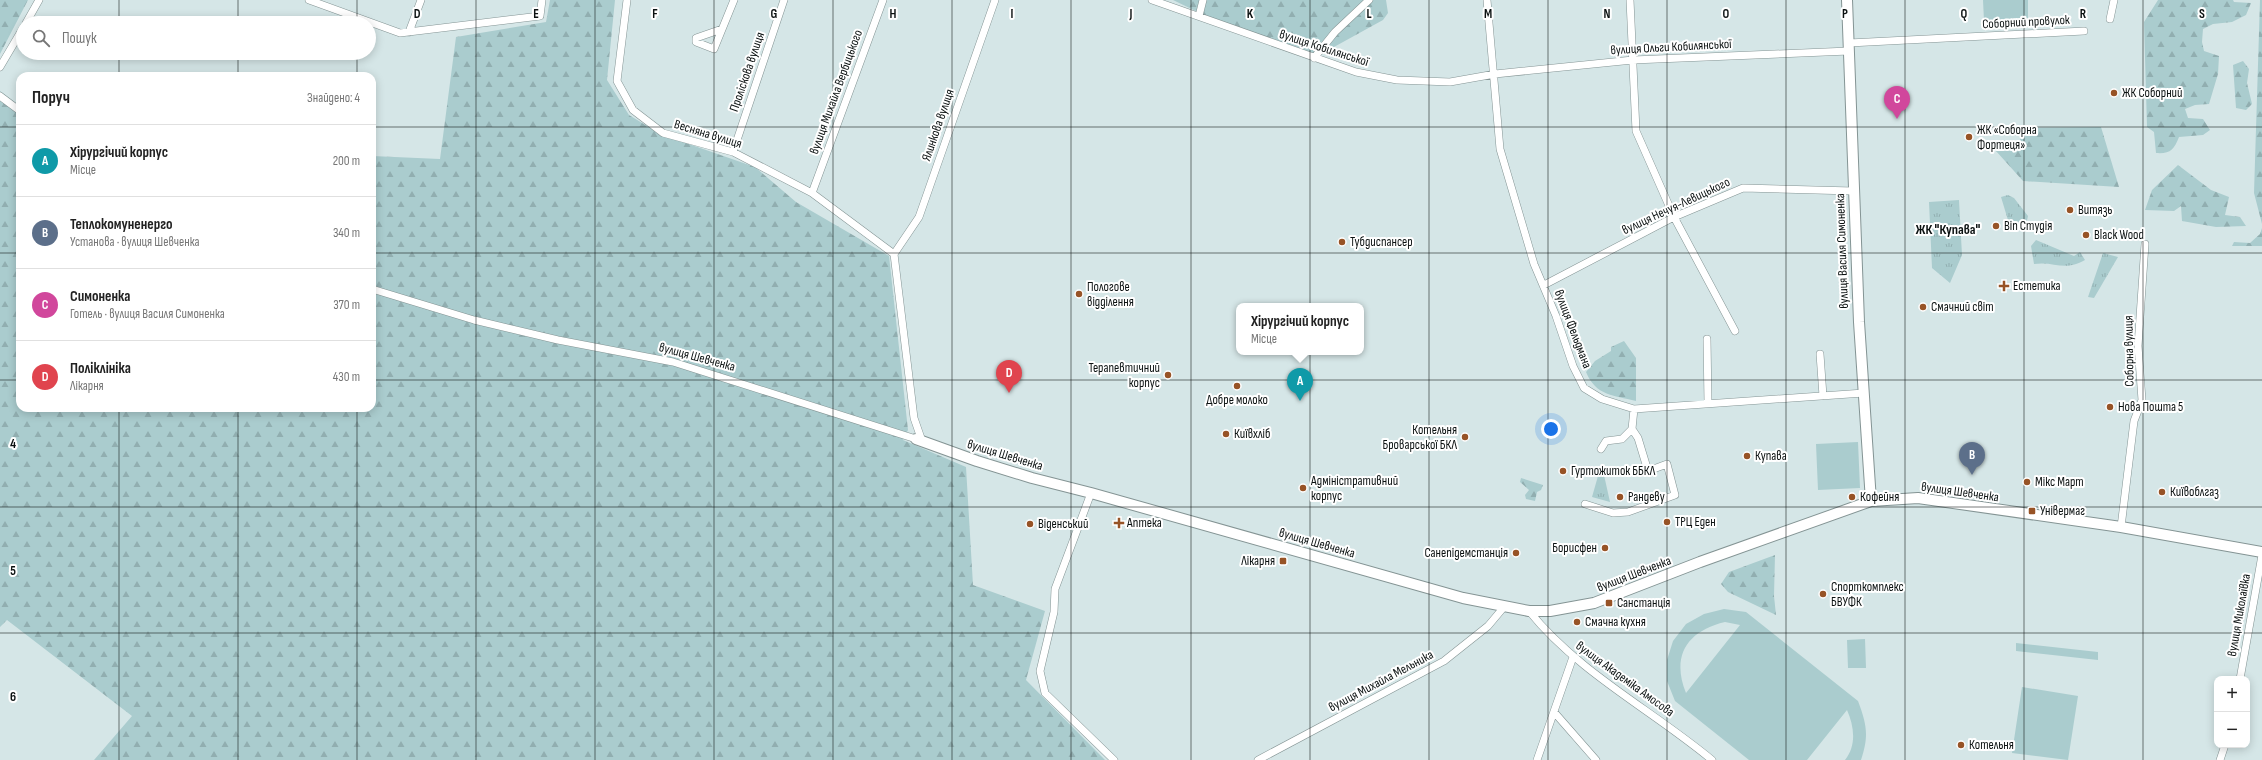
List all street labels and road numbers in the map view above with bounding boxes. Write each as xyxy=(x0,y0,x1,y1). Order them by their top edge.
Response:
street label: Соборний провулок xyxy=(1982,12,2070,32)
street label: вулиця Кобилянської xyxy=(1277,26,1371,70)
street label: вулиця Михайла Вербицького xyxy=(806,28,866,156)
street label: Проліскова вулиця xyxy=(726,30,768,114)
street label: вулиця Ольги Кобилянської xyxy=(1610,36,1733,58)
street label: Ялинкова вулиця xyxy=(918,87,958,163)
street label: Весняна вулиця xyxy=(672,116,744,152)
street label: вулиця Нечуя-Левицького xyxy=(1619,174,1733,238)
street label: вулиця Василя Симоненка xyxy=(1832,193,1852,309)
street label: вулиця Фельдмана xyxy=(1551,287,1595,371)
street label: Соборна вулиця xyxy=(2120,315,2138,387)
street label: вулиця Шевченка xyxy=(657,339,737,375)
street label: вулиця Шевченка xyxy=(965,436,1045,474)
street label: вулиця Шевченка xyxy=(1920,479,2000,505)
street label: вулиця Шевченка xyxy=(1277,525,1357,561)
street label: вулиця Шевченка xyxy=(1595,553,1673,595)
street label: вулиця Миколаївка xyxy=(2224,572,2254,658)
street label: вулиця Академіка Амосова xyxy=(1573,638,1677,720)
street label: вулиця Михайла Мельника xyxy=(1326,647,1436,715)

